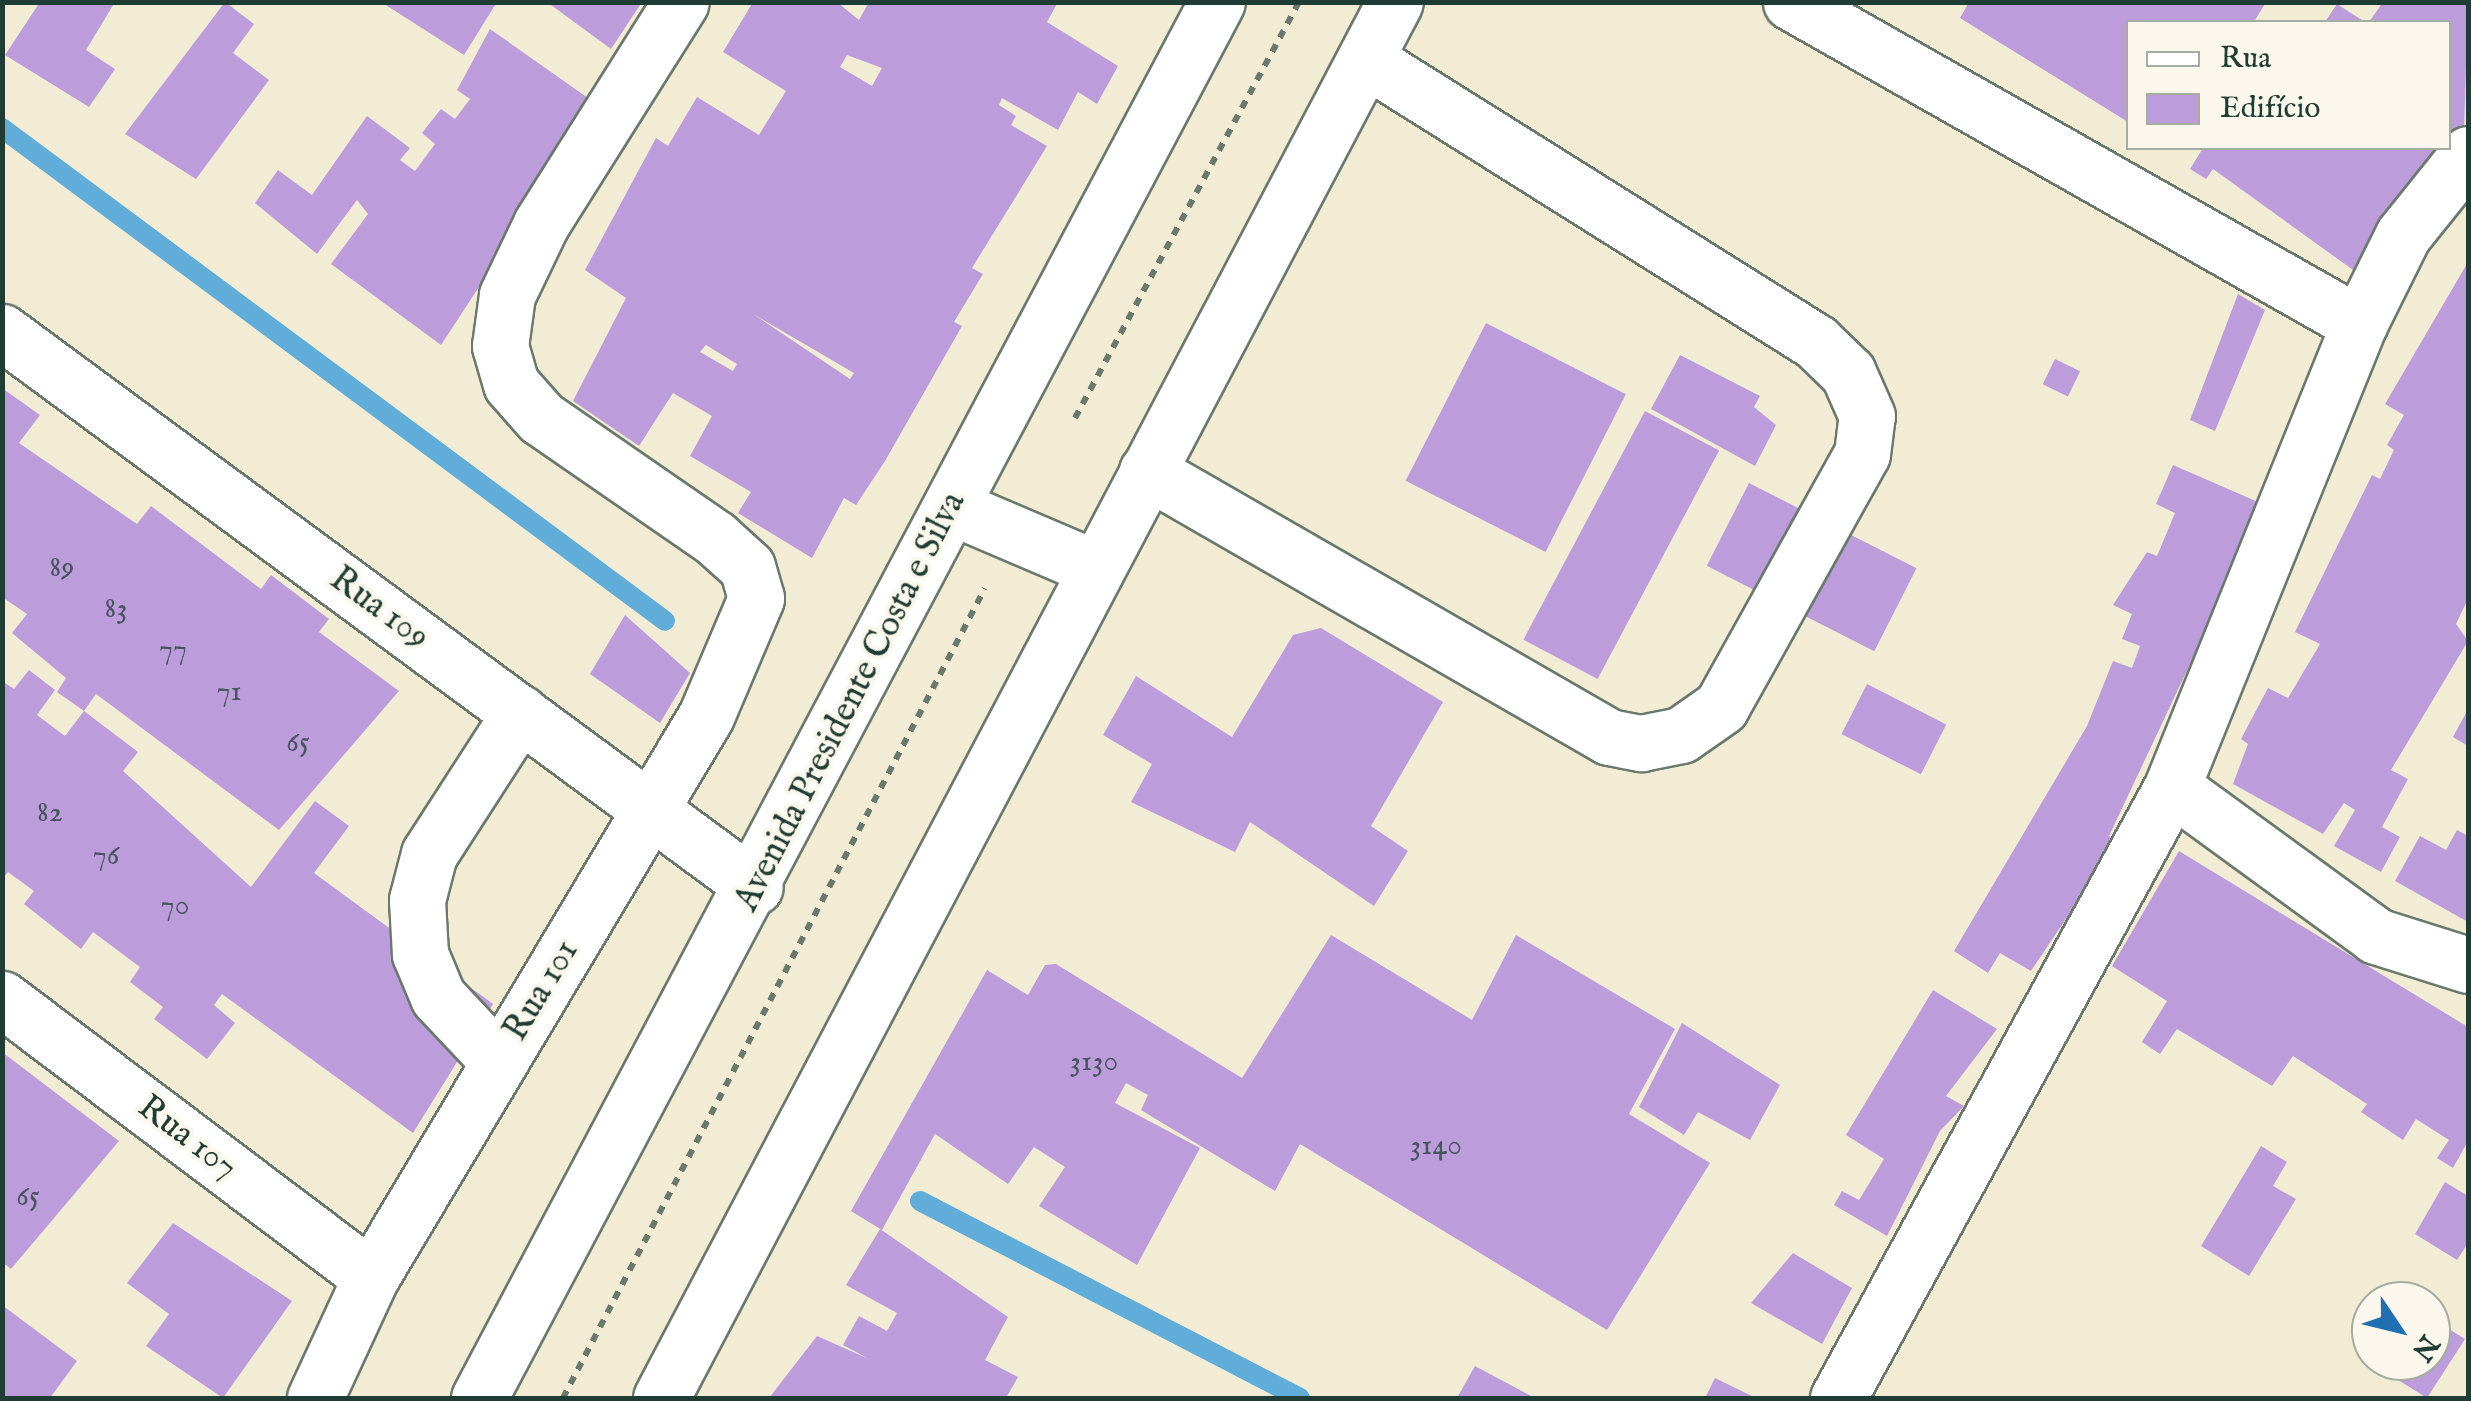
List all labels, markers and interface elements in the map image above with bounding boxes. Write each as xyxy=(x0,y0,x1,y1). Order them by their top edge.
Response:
legend xyxy=(2126,20,2451,150)
text: Rua xyxy=(2220,40,2271,78)
text: Edifício xyxy=(2220,90,2321,128)
street label: Avenida Presidente Costa e Silva xyxy=(727,485,975,919)
house number: 89 xyxy=(50,550,74,586)
street label: Rua 109 xyxy=(321,559,437,659)
house number: 83 xyxy=(105,591,127,627)
house number: 77 xyxy=(159,632,187,668)
house number: 71 xyxy=(216,674,242,710)
house number: 65 xyxy=(286,725,310,761)
house number: 82 xyxy=(37,795,63,831)
house number: 76 xyxy=(93,838,119,874)
house number: 70 xyxy=(161,888,189,924)
street label: Rua 101 xyxy=(496,933,588,1049)
house number: 3130 xyxy=(1070,1044,1118,1080)
street label: Rua 107 xyxy=(129,1087,245,1189)
house number: 3140 xyxy=(1410,1128,1462,1164)
house number: 65 xyxy=(16,1179,40,1215)
north arrow xyxy=(2351,1281,2451,1381)
text: N xyxy=(2403,1327,2446,1367)

